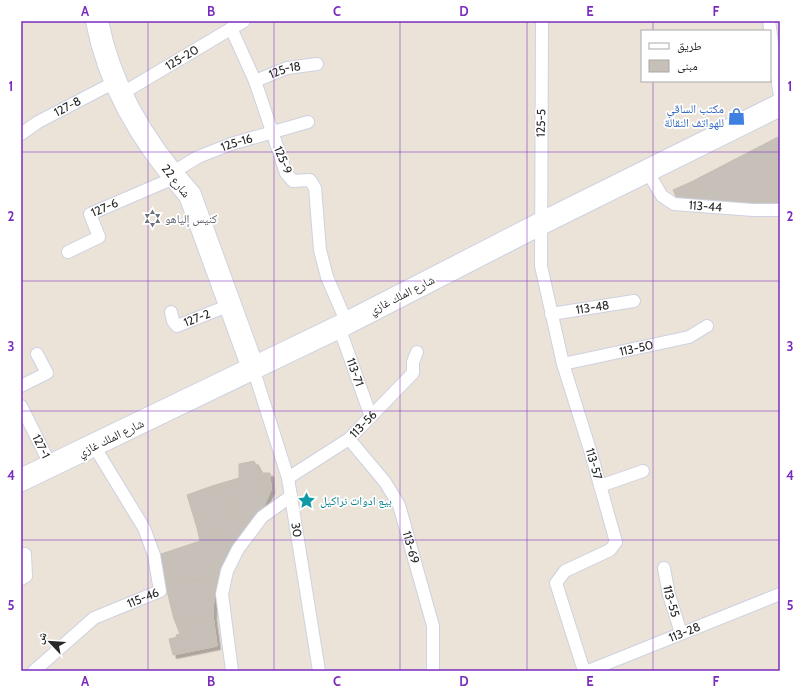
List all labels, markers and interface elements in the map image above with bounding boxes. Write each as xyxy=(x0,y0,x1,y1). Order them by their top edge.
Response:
text: A xyxy=(81,3,90,19)
text: B xyxy=(207,3,215,19)
text: C xyxy=(333,3,341,19)
text: D xyxy=(459,3,469,19)
text: E xyxy=(586,3,594,19)
text: F xyxy=(713,3,720,19)
legend xyxy=(641,30,771,82)
text: طريق xyxy=(677,38,702,53)
street label: 125-20 xyxy=(162,42,201,73)
street label: 125-18 xyxy=(266,58,302,82)
text: مبنى xyxy=(677,58,698,73)
text: 1 xyxy=(9,78,13,94)
text: 1 xyxy=(788,78,792,94)
street label: 127-8 xyxy=(51,93,83,119)
place label: مكتب الساقي للهواتف النقالة xyxy=(664,101,724,130)
shop icon: مكتب الساقي للهواتف النقالة xyxy=(727,106,747,126)
street label: 125-5 xyxy=(533,109,548,137)
street label: 125-16 xyxy=(218,130,254,154)
street label: 125-9 xyxy=(271,144,296,176)
street label: شارع 22 xyxy=(158,161,194,201)
street label: 127-6 xyxy=(89,195,120,220)
street label: 113-44 xyxy=(688,197,723,215)
text: 2 xyxy=(8,208,15,224)
text: 2 xyxy=(787,208,794,224)
synagogue icon: كنيس إلياهو xyxy=(142,209,162,229)
place label: كنيس إلياهو xyxy=(165,211,217,227)
street label: شارع الملك غازي xyxy=(367,272,438,320)
street label: 113-48 xyxy=(575,297,610,317)
street label: 127-2 xyxy=(181,306,212,330)
street label: 113-50 xyxy=(618,337,655,359)
text: 3 xyxy=(7,338,15,354)
text: 3 xyxy=(786,338,794,354)
street label: 113-71 xyxy=(344,356,368,388)
street label: 113-56 xyxy=(346,407,380,441)
street label: شارع الملك غازي xyxy=(75,415,148,463)
street label: 127-1 xyxy=(29,432,54,461)
street label: 113-57 xyxy=(583,446,606,481)
text: 4 xyxy=(7,467,15,483)
text: 4 xyxy=(786,467,794,483)
place icon: بيع ادوات نراكيل xyxy=(297,491,317,511)
place label: بيع ادوات نراكيل xyxy=(320,493,392,508)
street label: 30 xyxy=(288,521,305,538)
street label: 113-69 xyxy=(400,529,423,565)
street label: 115-46 xyxy=(125,584,161,611)
street label: 113-55 xyxy=(660,584,683,619)
text: 5 xyxy=(8,597,15,613)
text: 5 xyxy=(787,597,794,613)
street label: 113-28 xyxy=(666,619,702,645)
north arrow xyxy=(30,622,70,662)
text: ش xyxy=(32,629,51,646)
text: A xyxy=(81,673,90,689)
text: B xyxy=(207,673,215,689)
text: C xyxy=(333,673,341,689)
text: D xyxy=(459,673,469,689)
text: E xyxy=(586,673,594,689)
text: F xyxy=(713,673,720,689)

